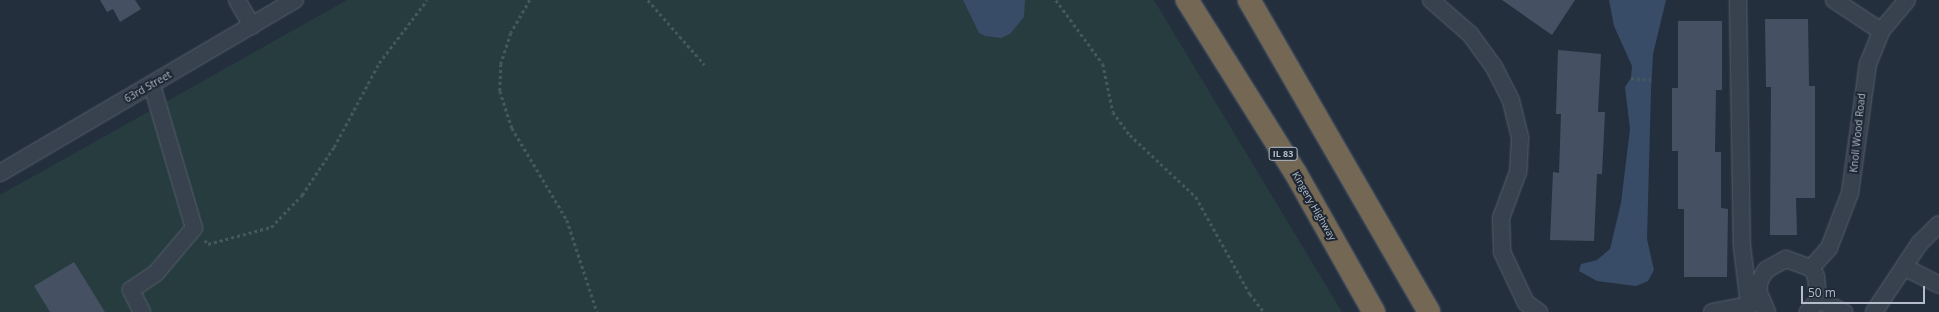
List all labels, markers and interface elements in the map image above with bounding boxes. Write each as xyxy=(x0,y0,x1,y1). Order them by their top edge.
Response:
street label: 63rd Street xyxy=(122,69,174,105)
street label: Knoll Wood Road xyxy=(1848,93,1868,173)
road number: IL 83 xyxy=(1268,147,1298,161)
street label: Kingery Highway xyxy=(1289,170,1339,242)
scale bar xyxy=(1803,278,1927,304)
text: 50 m xyxy=(1808,284,1836,301)

